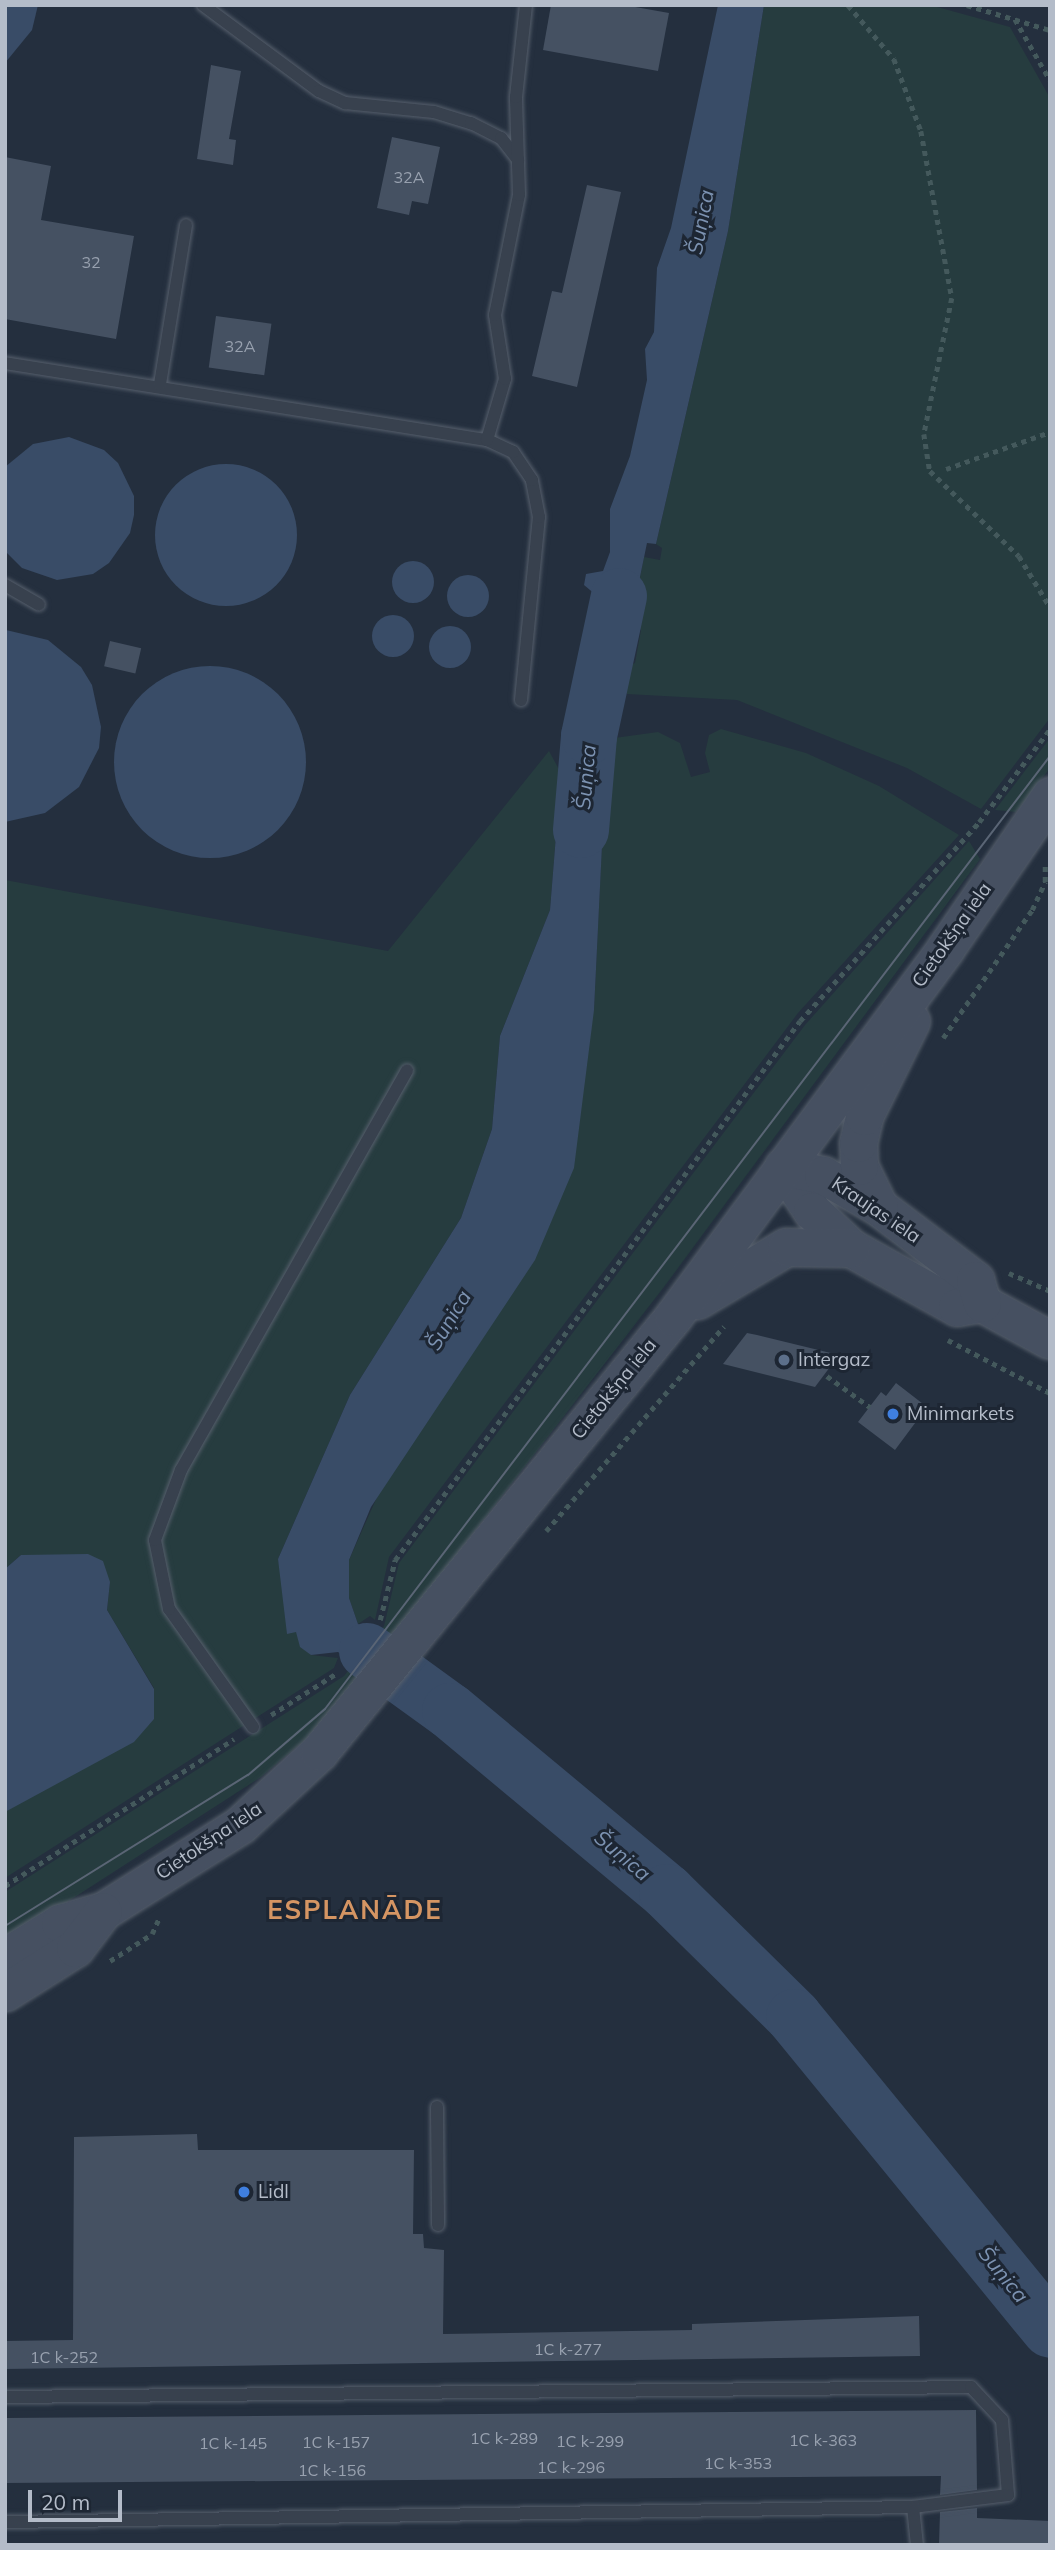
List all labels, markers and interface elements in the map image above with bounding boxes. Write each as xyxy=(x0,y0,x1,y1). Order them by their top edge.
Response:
house number: 32A xyxy=(394,167,424,187)
water label: Šuņica xyxy=(681,187,719,257)
house number: 32 xyxy=(81,252,101,272)
house number: 32A xyxy=(225,336,255,356)
water label: Šuņica xyxy=(570,743,600,811)
street label: Cietokšņa iela xyxy=(908,878,996,992)
street label: Kraujas iela xyxy=(827,1172,925,1248)
water label: Šuņica xyxy=(420,1285,476,1355)
street label: Cietokšņa iela xyxy=(567,1334,661,1444)
place label: Intergaz xyxy=(798,1349,870,1371)
marker: Intergaz xyxy=(776,1352,792,1368)
place label: Minimarkets xyxy=(907,1403,1014,1425)
marker: Minimarkets xyxy=(885,1406,901,1422)
street label: Cietokšņa iela xyxy=(152,1797,266,1885)
water label: Šuņica xyxy=(590,1824,656,1886)
district label: ESPLANĀDE xyxy=(268,1894,442,1926)
place label: Lidl xyxy=(258,2181,289,2203)
marker: Lidl xyxy=(236,2184,252,2200)
water label: Šuņica xyxy=(974,2241,1034,2307)
house number: 1C k-277 xyxy=(534,2339,602,2359)
house number: 1C k-252 xyxy=(30,2347,98,2367)
house number: 1C k-289 xyxy=(470,2428,538,2448)
house number: 1C k-363 xyxy=(789,2430,857,2450)
house number: 1C k-299 xyxy=(556,2431,624,2451)
house number: 1C k-157 xyxy=(302,2432,370,2452)
house number: 1C k-145 xyxy=(199,2433,267,2453)
house number: 1C k-353 xyxy=(704,2453,772,2473)
house number: 1C k-296 xyxy=(537,2457,605,2477)
house number: 1C k-156 xyxy=(298,2460,366,2480)
scale bar xyxy=(32,2476,126,2520)
text: 20 m xyxy=(41,2489,90,2515)

